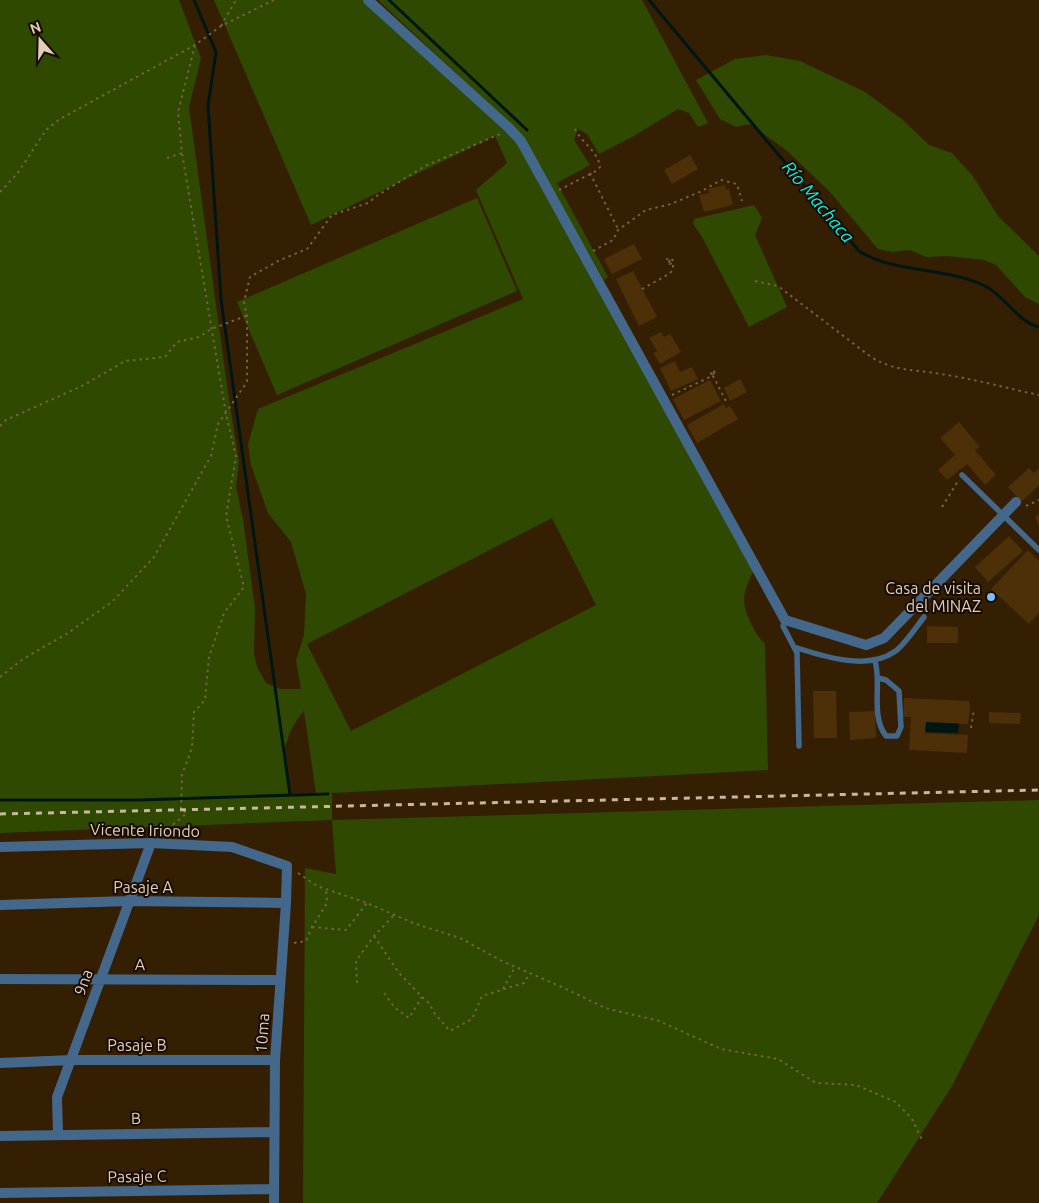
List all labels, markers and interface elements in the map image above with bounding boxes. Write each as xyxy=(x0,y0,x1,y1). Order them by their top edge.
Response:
north arrow xyxy=(15,15,65,65)
text: N xyxy=(28,18,43,37)
water label: Río Machaca xyxy=(779,156,859,246)
place label: Casa de visita del MINAZ xyxy=(885,579,981,615)
marker: Casa de visita del MINAZ xyxy=(985,591,997,603)
street label: Vicente Iriondo xyxy=(90,820,200,840)
street label: Pasaje A xyxy=(113,878,173,896)
street label: A xyxy=(135,955,146,973)
street label: 9na xyxy=(70,967,96,997)
street label: 10ma xyxy=(252,1012,272,1054)
street label: Pasaje B xyxy=(107,1036,167,1054)
street label: B xyxy=(131,1109,141,1127)
street label: Pasaje C xyxy=(107,1166,167,1186)

